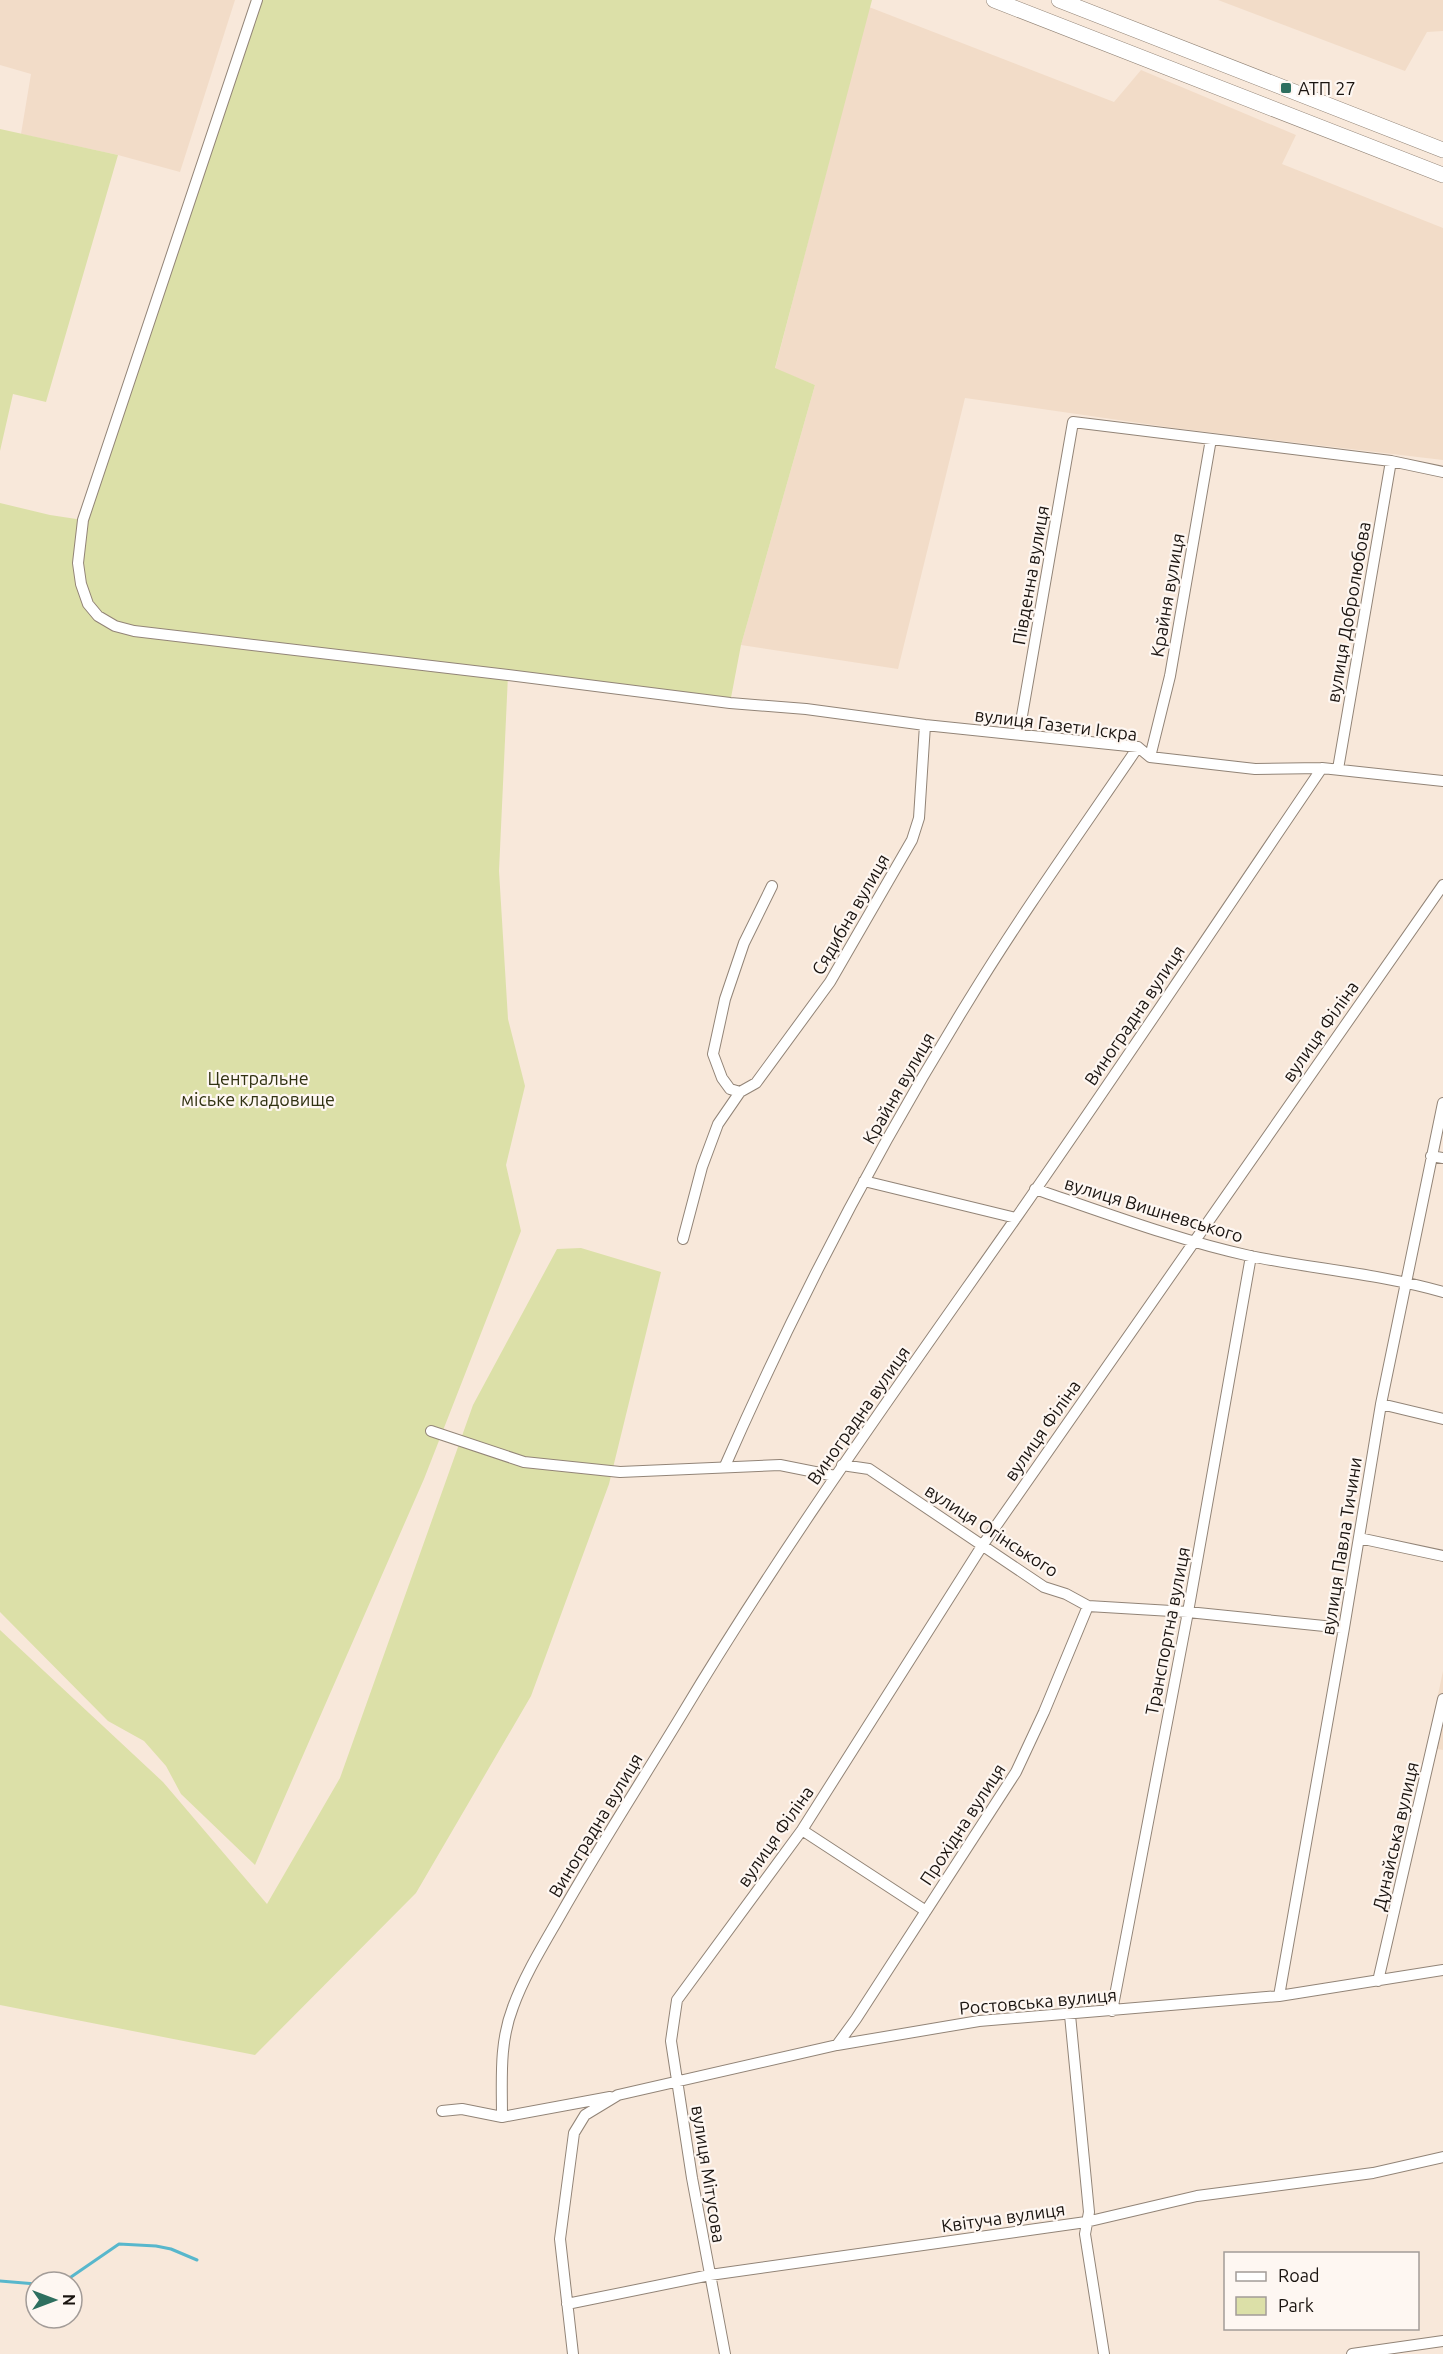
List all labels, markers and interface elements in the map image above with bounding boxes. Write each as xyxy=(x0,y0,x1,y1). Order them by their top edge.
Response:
place label: АТП 27 xyxy=(1298,78,1356,98)
marker: АТП 27 xyxy=(1279,81,1293,95)
street label: Південна вулиця xyxy=(1008,504,1052,646)
street label: вулиця Добролюбова xyxy=(1322,520,1374,704)
street label: Крайня вулиця xyxy=(1146,532,1188,658)
street label: вулиця Газети Іскра xyxy=(974,704,1138,744)
street label: Сядибна вулиця xyxy=(807,850,893,978)
street label: Виноградна вулиця xyxy=(1080,941,1188,1089)
street label: вулиця Філіна xyxy=(1278,977,1362,1085)
street label: Крайня вулиця xyxy=(858,1029,938,1147)
park label: Центральне міське кладовище xyxy=(181,1068,335,1109)
street label: вулиця Вишневського xyxy=(1062,1172,1246,1246)
street label: Виноградна вулиця xyxy=(803,1342,913,1488)
street label: вулиця Філіна xyxy=(1000,1376,1084,1484)
street label: вулиця Павла Тичини xyxy=(1317,1455,1365,1637)
street label: вулиця Огінського xyxy=(922,1479,1062,1581)
street label: Транспортна вулиця xyxy=(1141,1545,1193,1717)
street label: Виноградна вулиця xyxy=(544,1749,646,1901)
street label: Прохідна вулиця xyxy=(915,1759,1009,1889)
street label: Дунайська вулиця xyxy=(1368,1760,1422,1912)
street label: вулиця Філіна xyxy=(733,1782,817,1890)
street label: Ростовська вулиця xyxy=(958,1984,1118,2018)
street label: вулиця Мітусова xyxy=(688,2104,730,2244)
street label: Квітуча вулиця xyxy=(940,2198,1066,2236)
legend xyxy=(1224,2252,1419,2330)
text: Road xyxy=(1278,2265,1320,2285)
north arrow xyxy=(24,2270,84,2330)
text: N xyxy=(60,2294,78,2306)
text: Park xyxy=(1278,2295,1314,2315)

